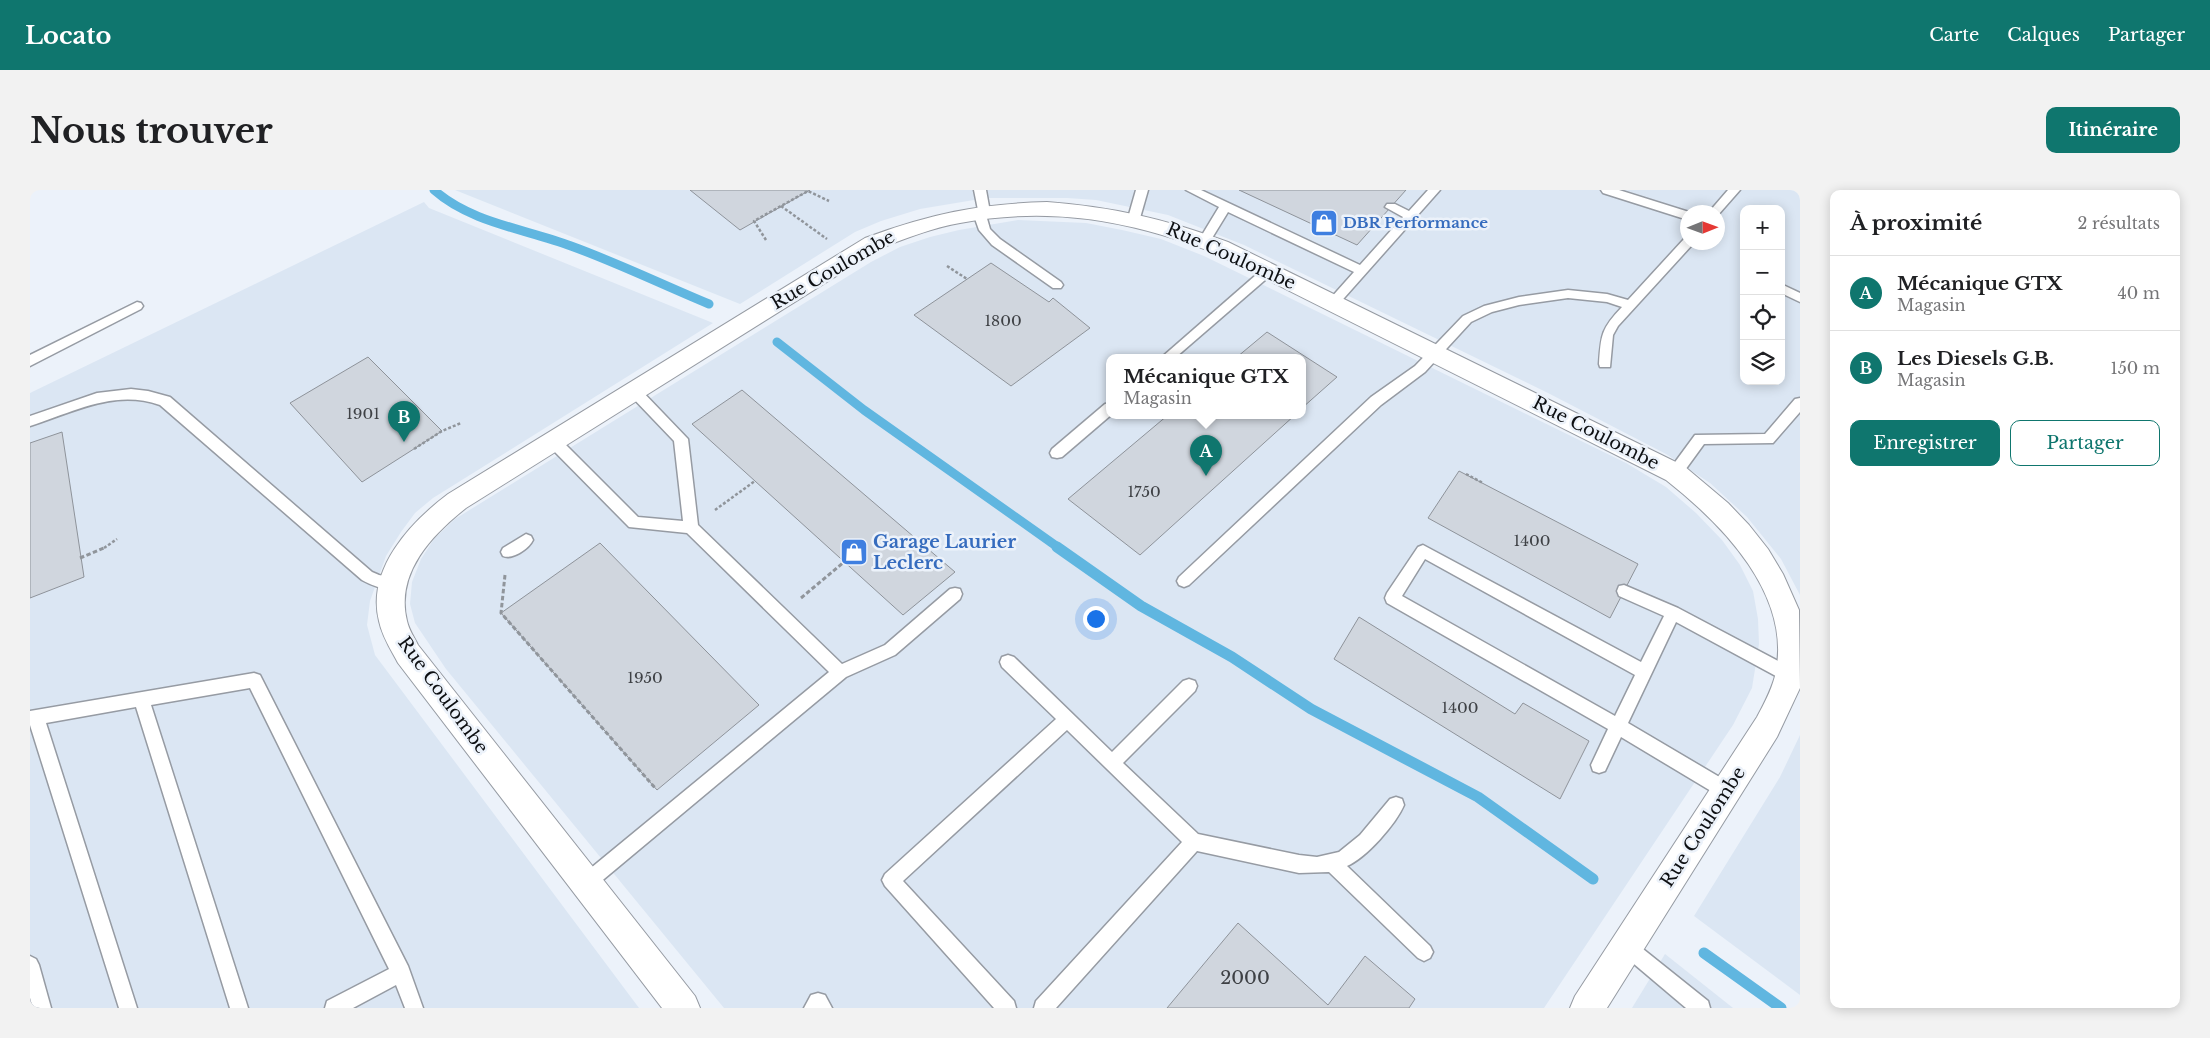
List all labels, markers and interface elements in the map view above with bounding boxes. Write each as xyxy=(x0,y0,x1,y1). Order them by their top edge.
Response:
text: Locato xyxy=(25,21,111,50)
text: Carte xyxy=(1929,24,1979,46)
text: Calques xyxy=(2007,24,2080,46)
text: Partager xyxy=(2108,24,2185,46)
button: Itinéraire xyxy=(2046,107,2180,153)
text: Nous trouver xyxy=(30,109,273,152)
north arrow xyxy=(1680,205,1725,250)
map controls xyxy=(1740,205,1785,385)
button: + xyxy=(1740,205,1785,250)
shop icon: DBR Performance xyxy=(1309,208,1339,238)
text: À proximité xyxy=(1850,210,1982,236)
place label: DBR Performance xyxy=(1343,213,1488,232)
text: 2 résultats xyxy=(2078,213,2160,233)
street label: Rue Coulombe xyxy=(1163,218,1299,294)
street label: Rue Coulombe xyxy=(767,226,899,314)
button: − xyxy=(1740,250,1785,295)
text: Mécanique GTX xyxy=(1897,272,2062,295)
text: A xyxy=(1860,283,1872,303)
text: 40 m xyxy=(2117,283,2160,303)
button: locate xyxy=(1740,295,1785,340)
text: Magasin xyxy=(1897,295,1966,315)
house number: 1800 xyxy=(984,311,1022,330)
button: layers xyxy=(1740,340,1785,385)
text: Les Diesels G.B. xyxy=(1897,347,2054,370)
popup xyxy=(1106,354,1306,419)
text: B xyxy=(1860,358,1872,378)
text: 150 m xyxy=(2111,358,2160,378)
text: Mécanique GTX xyxy=(1123,365,1289,388)
text: Magasin xyxy=(1897,370,1966,390)
text: Magasin xyxy=(1123,388,1192,408)
street label: Rue Coulombe xyxy=(1529,392,1663,474)
pin: B xyxy=(388,401,420,442)
house number: 1901 xyxy=(346,404,380,423)
button: Enregistrer xyxy=(1850,420,2000,466)
button: Partager xyxy=(2010,420,2160,466)
pin: A xyxy=(1190,435,1222,476)
house number: 1750 xyxy=(1127,482,1161,501)
place label: Garage Laurier Leclerc xyxy=(873,531,1016,574)
house number: 1400 xyxy=(1514,531,1550,550)
shop icon: Garage Laurier Leclerc xyxy=(839,537,869,567)
your location xyxy=(1083,606,1109,632)
street label: Rue Coulombe xyxy=(393,632,493,758)
house number: 1950 xyxy=(627,668,663,687)
house number: 1400 xyxy=(1442,698,1478,717)
street label: Rue Coulombe xyxy=(1656,763,1750,891)
house number: 2000 xyxy=(1220,967,1270,989)

